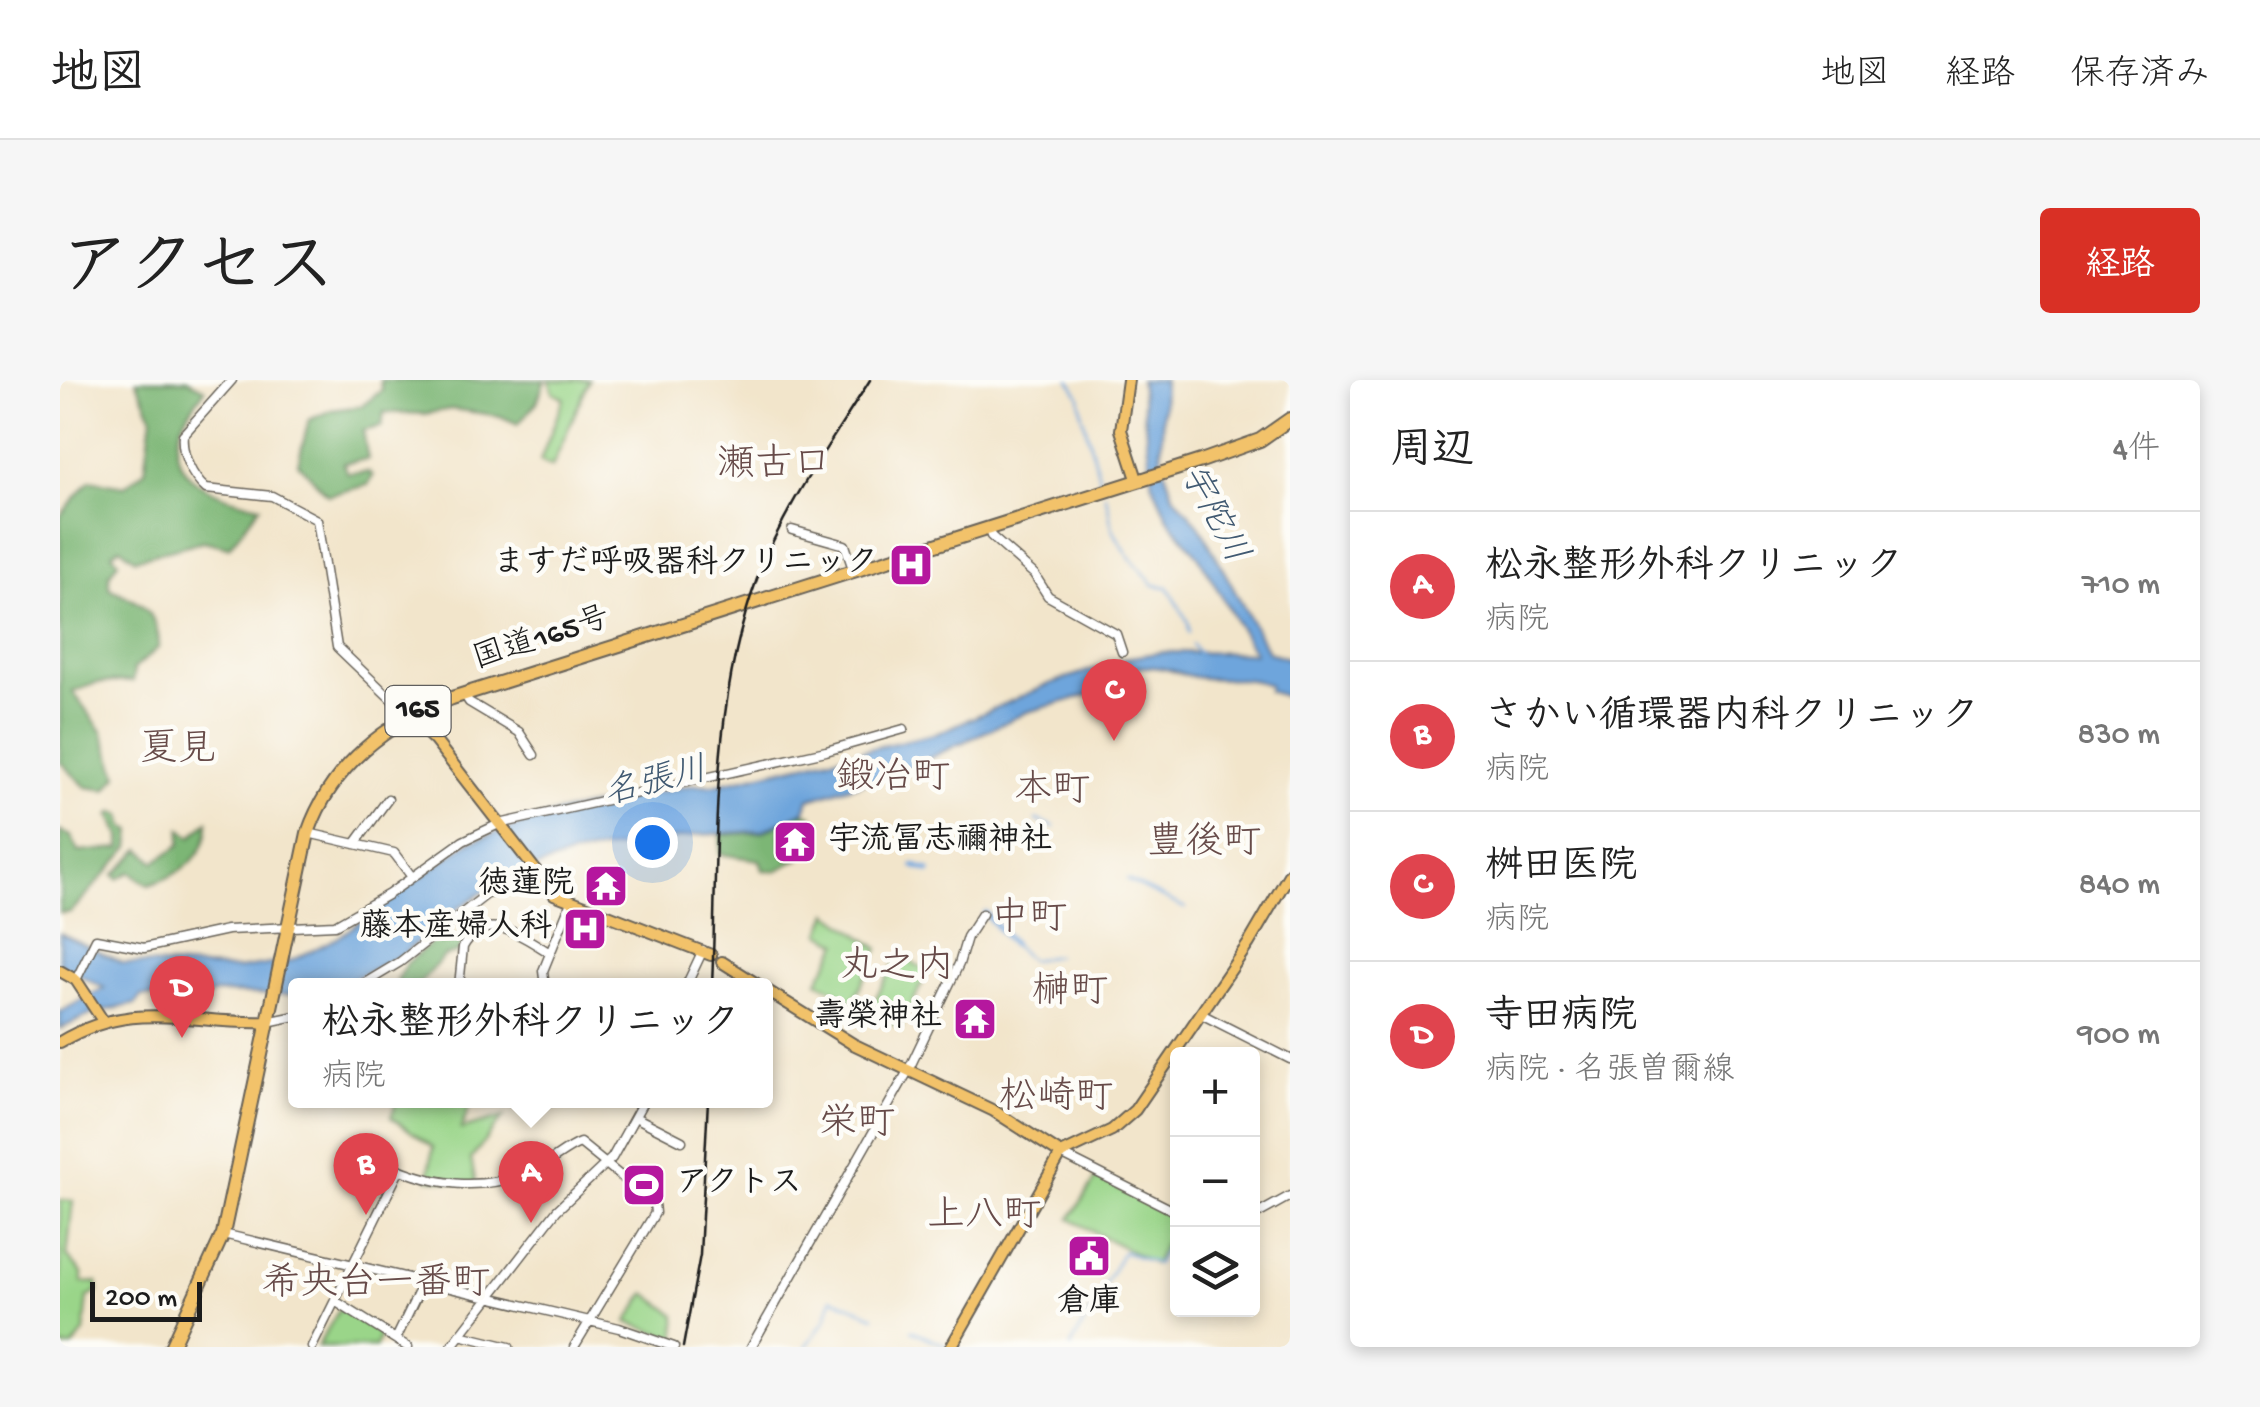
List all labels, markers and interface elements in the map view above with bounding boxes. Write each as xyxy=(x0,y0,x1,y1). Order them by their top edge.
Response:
text: 地図 xyxy=(50,50,146,107)
text: 地図 xyxy=(1820,56,1890,97)
text: 経路 xyxy=(1945,56,2015,97)
text: 保存済み xyxy=(2070,56,2210,97)
button: 経路 xyxy=(2040,208,2200,313)
text: アクセス xyxy=(60,232,336,315)
text: 周辺 xyxy=(1390,429,1474,478)
text: 4件 xyxy=(2113,432,2160,470)
district label: 瀬古口 xyxy=(717,443,831,489)
water label: 宇陀川 xyxy=(1169,459,1256,571)
hospital icon: ますだ呼吸器科クリニック xyxy=(888,542,934,588)
place label: ますだ呼吸器科クリニック xyxy=(493,545,878,584)
text: 松永整形外科クリニック xyxy=(1485,547,1903,591)
text: A xyxy=(1413,567,1432,605)
text: 710 m xyxy=(2082,567,2160,605)
street label: 国道165号 xyxy=(468,599,615,680)
text: 病院 xyxy=(1485,603,1549,641)
pin: C xyxy=(1082,658,1146,741)
road number: 165 xyxy=(386,686,450,736)
text: さかい循環器内科クリニック xyxy=(1485,697,1979,741)
text: B xyxy=(1414,717,1431,755)
text: 830 m xyxy=(2077,717,2160,755)
district label: 夏見 xyxy=(140,729,216,774)
water label: 名張川 xyxy=(600,750,712,817)
text: 病院 xyxy=(1485,753,1549,791)
district label: 鍛冶町 xyxy=(836,757,950,802)
district label: 本町 xyxy=(1014,769,1090,815)
your location xyxy=(627,817,678,868)
temple icon: 宇流冨志禰神社 xyxy=(772,819,818,865)
district label: 豊後町 xyxy=(1147,821,1261,867)
place label: 宇流冨志禰神社 xyxy=(828,822,1052,861)
text: 桝田医院 xyxy=(1485,847,1637,891)
temple icon: 徳蓮院 xyxy=(583,863,629,909)
place label: 徳蓮院 xyxy=(478,865,574,905)
text: C xyxy=(1414,867,1431,905)
text: 840 m xyxy=(2079,867,2160,905)
district label: 中町 xyxy=(991,896,1067,943)
text: 病院 xyxy=(1485,903,1549,941)
hospital icon: 藤本産婦人科 xyxy=(562,906,608,952)
place label: 藤本産婦人科 xyxy=(360,908,552,948)
district label: 丸之内 xyxy=(840,945,954,991)
pin: D xyxy=(150,956,214,1038)
district label: 榊町 xyxy=(1032,970,1108,1016)
popup xyxy=(288,978,773,1108)
temple icon: 壽榮神社 xyxy=(952,996,998,1042)
text: 寺田病院 xyxy=(1485,997,1637,1041)
place label: 壽榮神社 xyxy=(814,998,942,1038)
text: 松永整形外科クリニック xyxy=(321,1004,740,1048)
text: D xyxy=(1412,1017,1433,1055)
text: 900 m xyxy=(2077,1017,2160,1055)
map controls xyxy=(1170,1047,1260,1317)
button: + xyxy=(1170,1047,1260,1137)
text: 病院 · 名張曽爾線 xyxy=(1485,1053,1734,1091)
text: 病院 xyxy=(321,1060,386,1098)
district label: 松崎町 xyxy=(999,1076,1113,1122)
district label: 栄町 xyxy=(819,1103,895,1148)
pin: B xyxy=(334,1132,398,1215)
button: − xyxy=(1170,1137,1260,1227)
pin: A xyxy=(498,1140,564,1223)
sports icon: アクトス xyxy=(621,1162,667,1208)
place label: アクトス xyxy=(676,1166,802,1204)
district label: 上八町 xyxy=(927,1196,1041,1240)
button: layers xyxy=(1170,1227,1260,1317)
public building icon: 倉庫 xyxy=(1066,1233,1112,1279)
district label: 希央台一番町 xyxy=(262,1262,490,1308)
scale bar xyxy=(90,1277,202,1321)
text: 200 m xyxy=(105,1283,177,1316)
place label: 倉庫 xyxy=(1057,1283,1121,1323)

